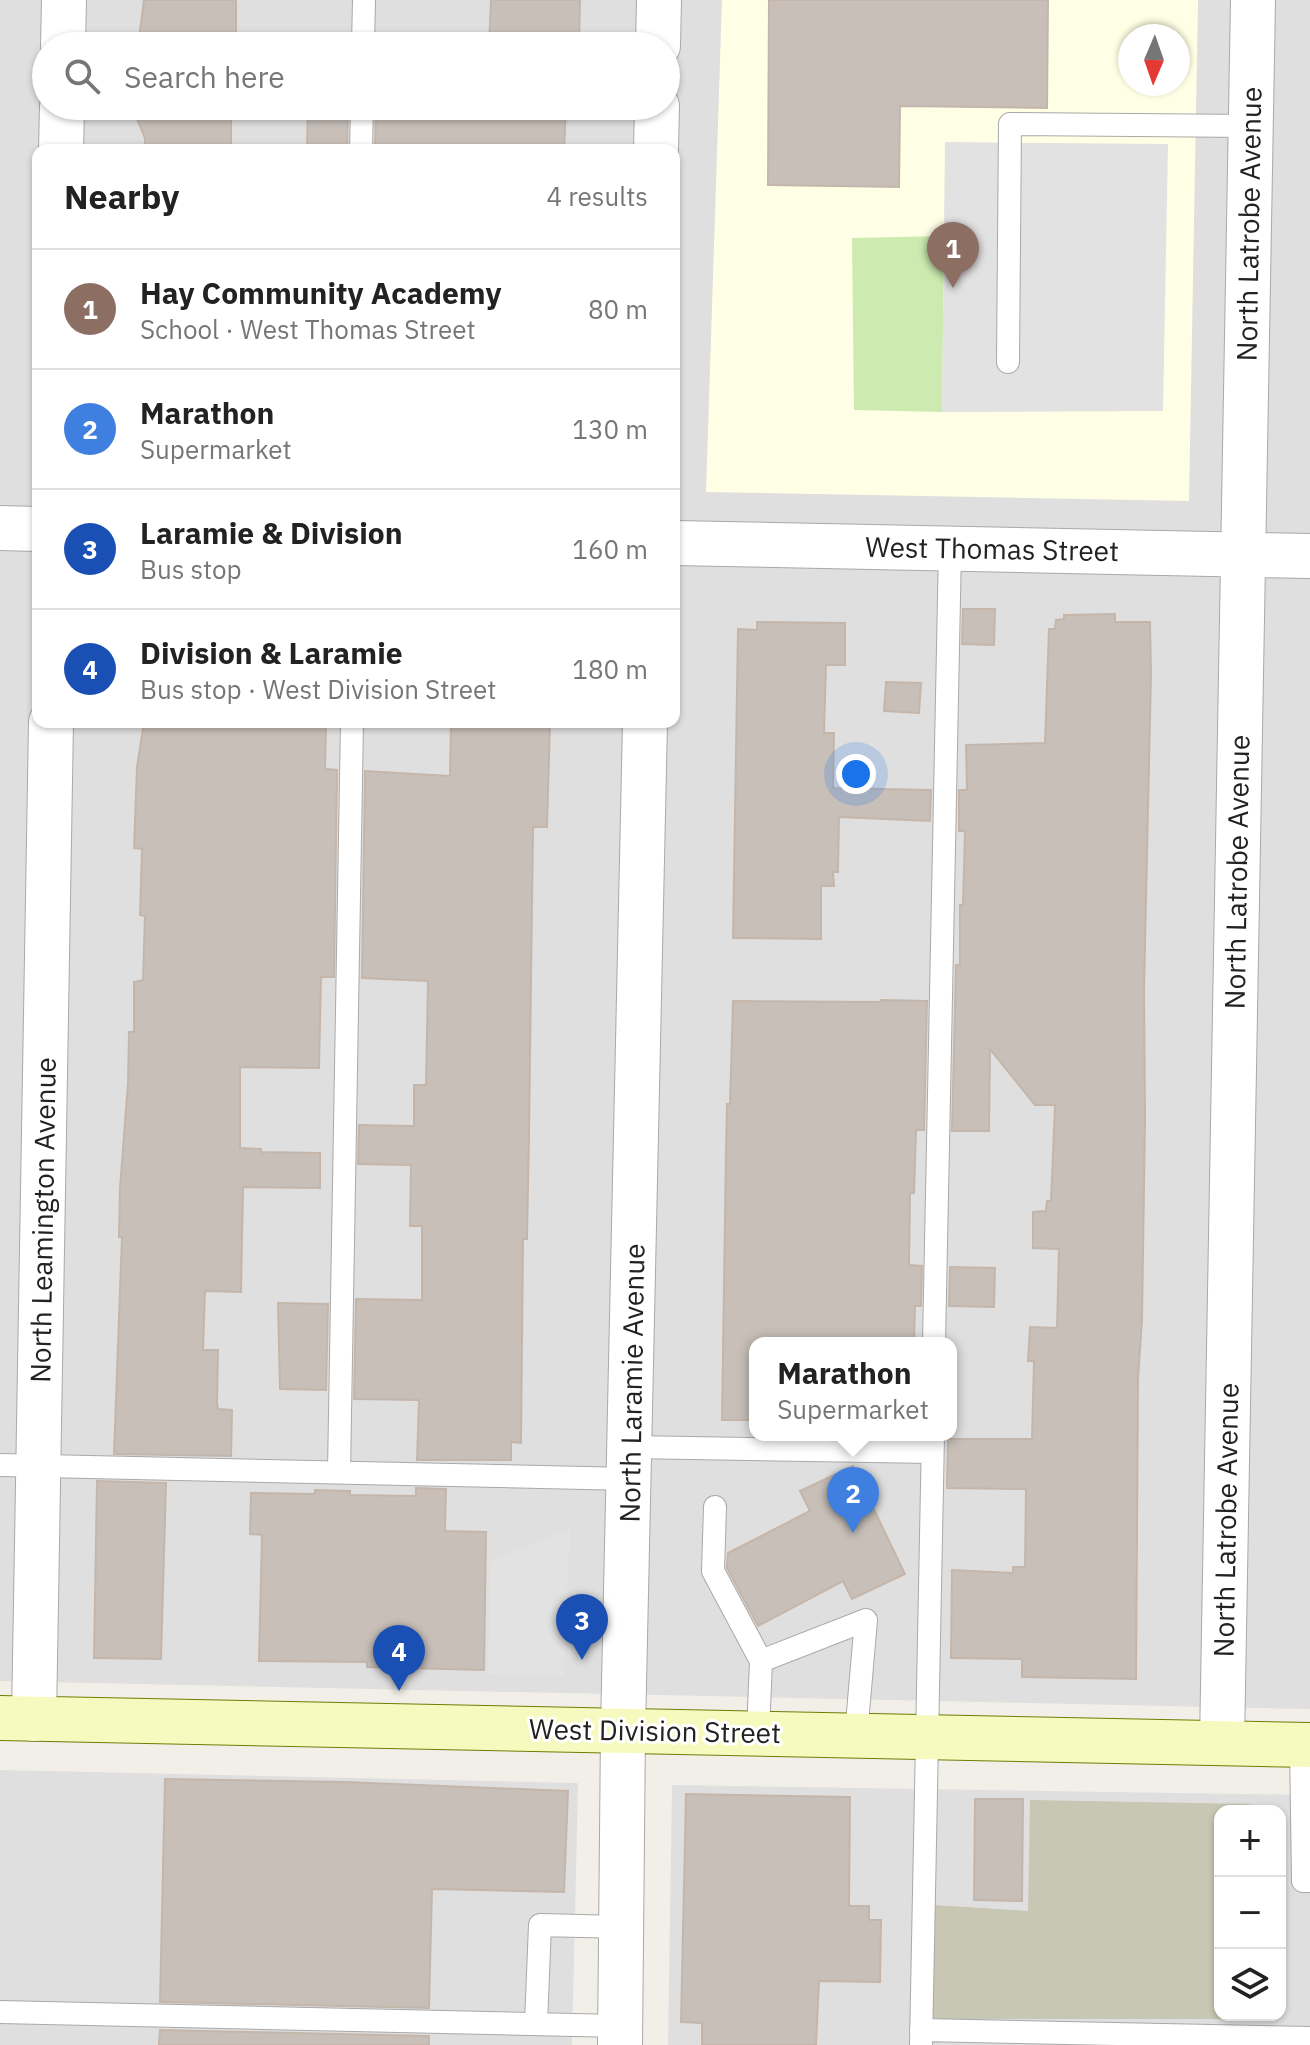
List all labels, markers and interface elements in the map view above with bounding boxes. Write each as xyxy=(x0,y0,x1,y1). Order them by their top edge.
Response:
north arrow xyxy=(1118,24,1190,96)
search box xyxy=(32,32,680,120)
icon: search xyxy=(60,54,104,98)
text: Search here xyxy=(124,57,285,96)
street label: North Latrobe Avenue xyxy=(1228,86,1269,362)
text: Nearby xyxy=(64,174,179,218)
text: 4 results xyxy=(546,179,648,213)
pin: 1 xyxy=(927,222,979,288)
text: Hay Community Academy xyxy=(140,273,501,312)
text: 1 xyxy=(82,292,98,326)
text: 80 m xyxy=(588,292,648,326)
text: School · West Thomas Street xyxy=(140,312,476,346)
text: Marathon xyxy=(140,393,274,432)
text: 2 xyxy=(82,412,98,446)
text: 130 m xyxy=(572,412,648,446)
text: Supermarket xyxy=(140,432,292,466)
text: Laramie & Division xyxy=(140,513,403,552)
street label: West Thomas Street xyxy=(865,528,1119,569)
text: 3 xyxy=(82,532,98,566)
text: 160 m xyxy=(572,532,648,566)
text: Bus stop xyxy=(140,552,242,586)
text: Division & Laramie xyxy=(140,633,403,672)
text: 4 xyxy=(82,652,98,686)
text: 180 m xyxy=(572,652,648,686)
text: Bus stop · West Division Street xyxy=(140,672,496,706)
street label: North Latrobe Avenue xyxy=(1216,734,1257,1010)
your location xyxy=(836,754,876,794)
street label: North Leamington Avenue xyxy=(21,1057,64,1383)
street label: North Laramie Avenue xyxy=(611,1243,652,1523)
popup xyxy=(749,1337,957,1441)
text: Marathon xyxy=(777,1353,912,1392)
street label: North Latrobe Avenue xyxy=(1205,1382,1246,1658)
text: Supermarket xyxy=(777,1392,929,1426)
pin: 2 xyxy=(827,1467,879,1533)
pin: 3 xyxy=(556,1594,608,1660)
pin: 4 xyxy=(373,1625,425,1691)
street label: West Division Street xyxy=(529,1710,781,1751)
map controls xyxy=(1214,1805,1286,2021)
button: + xyxy=(1214,1805,1286,1877)
button: − xyxy=(1214,1877,1286,1949)
button: layers xyxy=(1214,1949,1286,2021)

